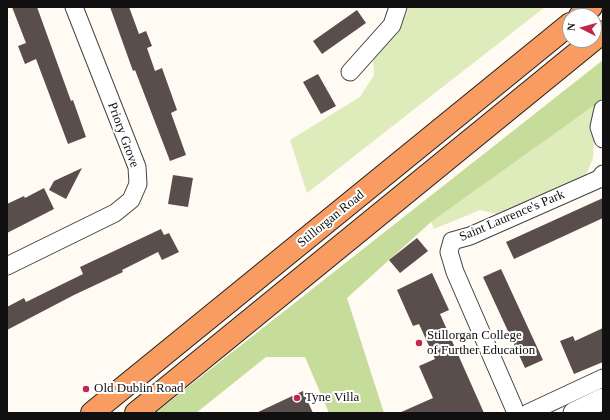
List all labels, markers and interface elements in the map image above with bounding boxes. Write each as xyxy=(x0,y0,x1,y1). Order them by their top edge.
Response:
north arrow xyxy=(562,8,602,48)
text: N xyxy=(565,22,577,31)
street label: Priory Grove xyxy=(104,100,142,170)
street label: Stillorgan Road xyxy=(294,187,368,251)
street label: Saint Laurence's Park xyxy=(457,187,567,245)
place label: Stillorgan College of Further Education xyxy=(427,328,535,359)
marker: Stillorgan College of Further Education xyxy=(414,338,424,348)
place label: Old Dublin Road xyxy=(94,381,184,397)
marker: Old Dublin Road xyxy=(81,384,91,394)
place label: Tyne Villa xyxy=(305,390,359,406)
marker: Tyne Villa xyxy=(292,393,302,403)

